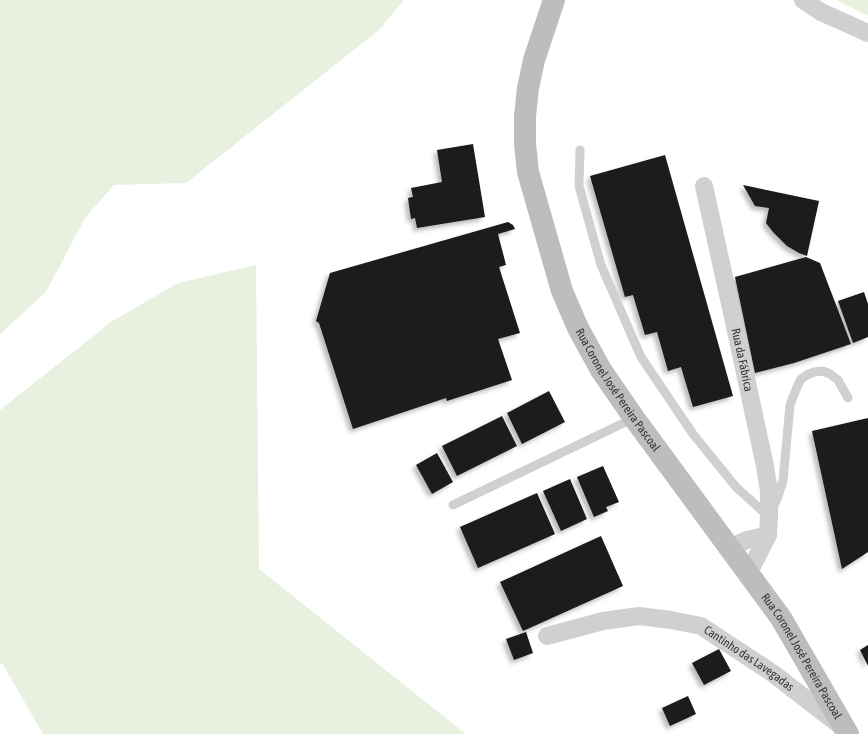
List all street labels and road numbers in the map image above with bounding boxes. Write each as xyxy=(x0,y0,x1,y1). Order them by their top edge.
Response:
street label: Rua Coronel José Pereira Pascoal xyxy=(573,326,664,455)
street label: Rua da Fábrica xyxy=(729,327,756,393)
street label: Rua Coronel José Pereira Pascoal xyxy=(758,591,845,722)
street label: Cantinho das Lavegadas xyxy=(701,623,797,694)

